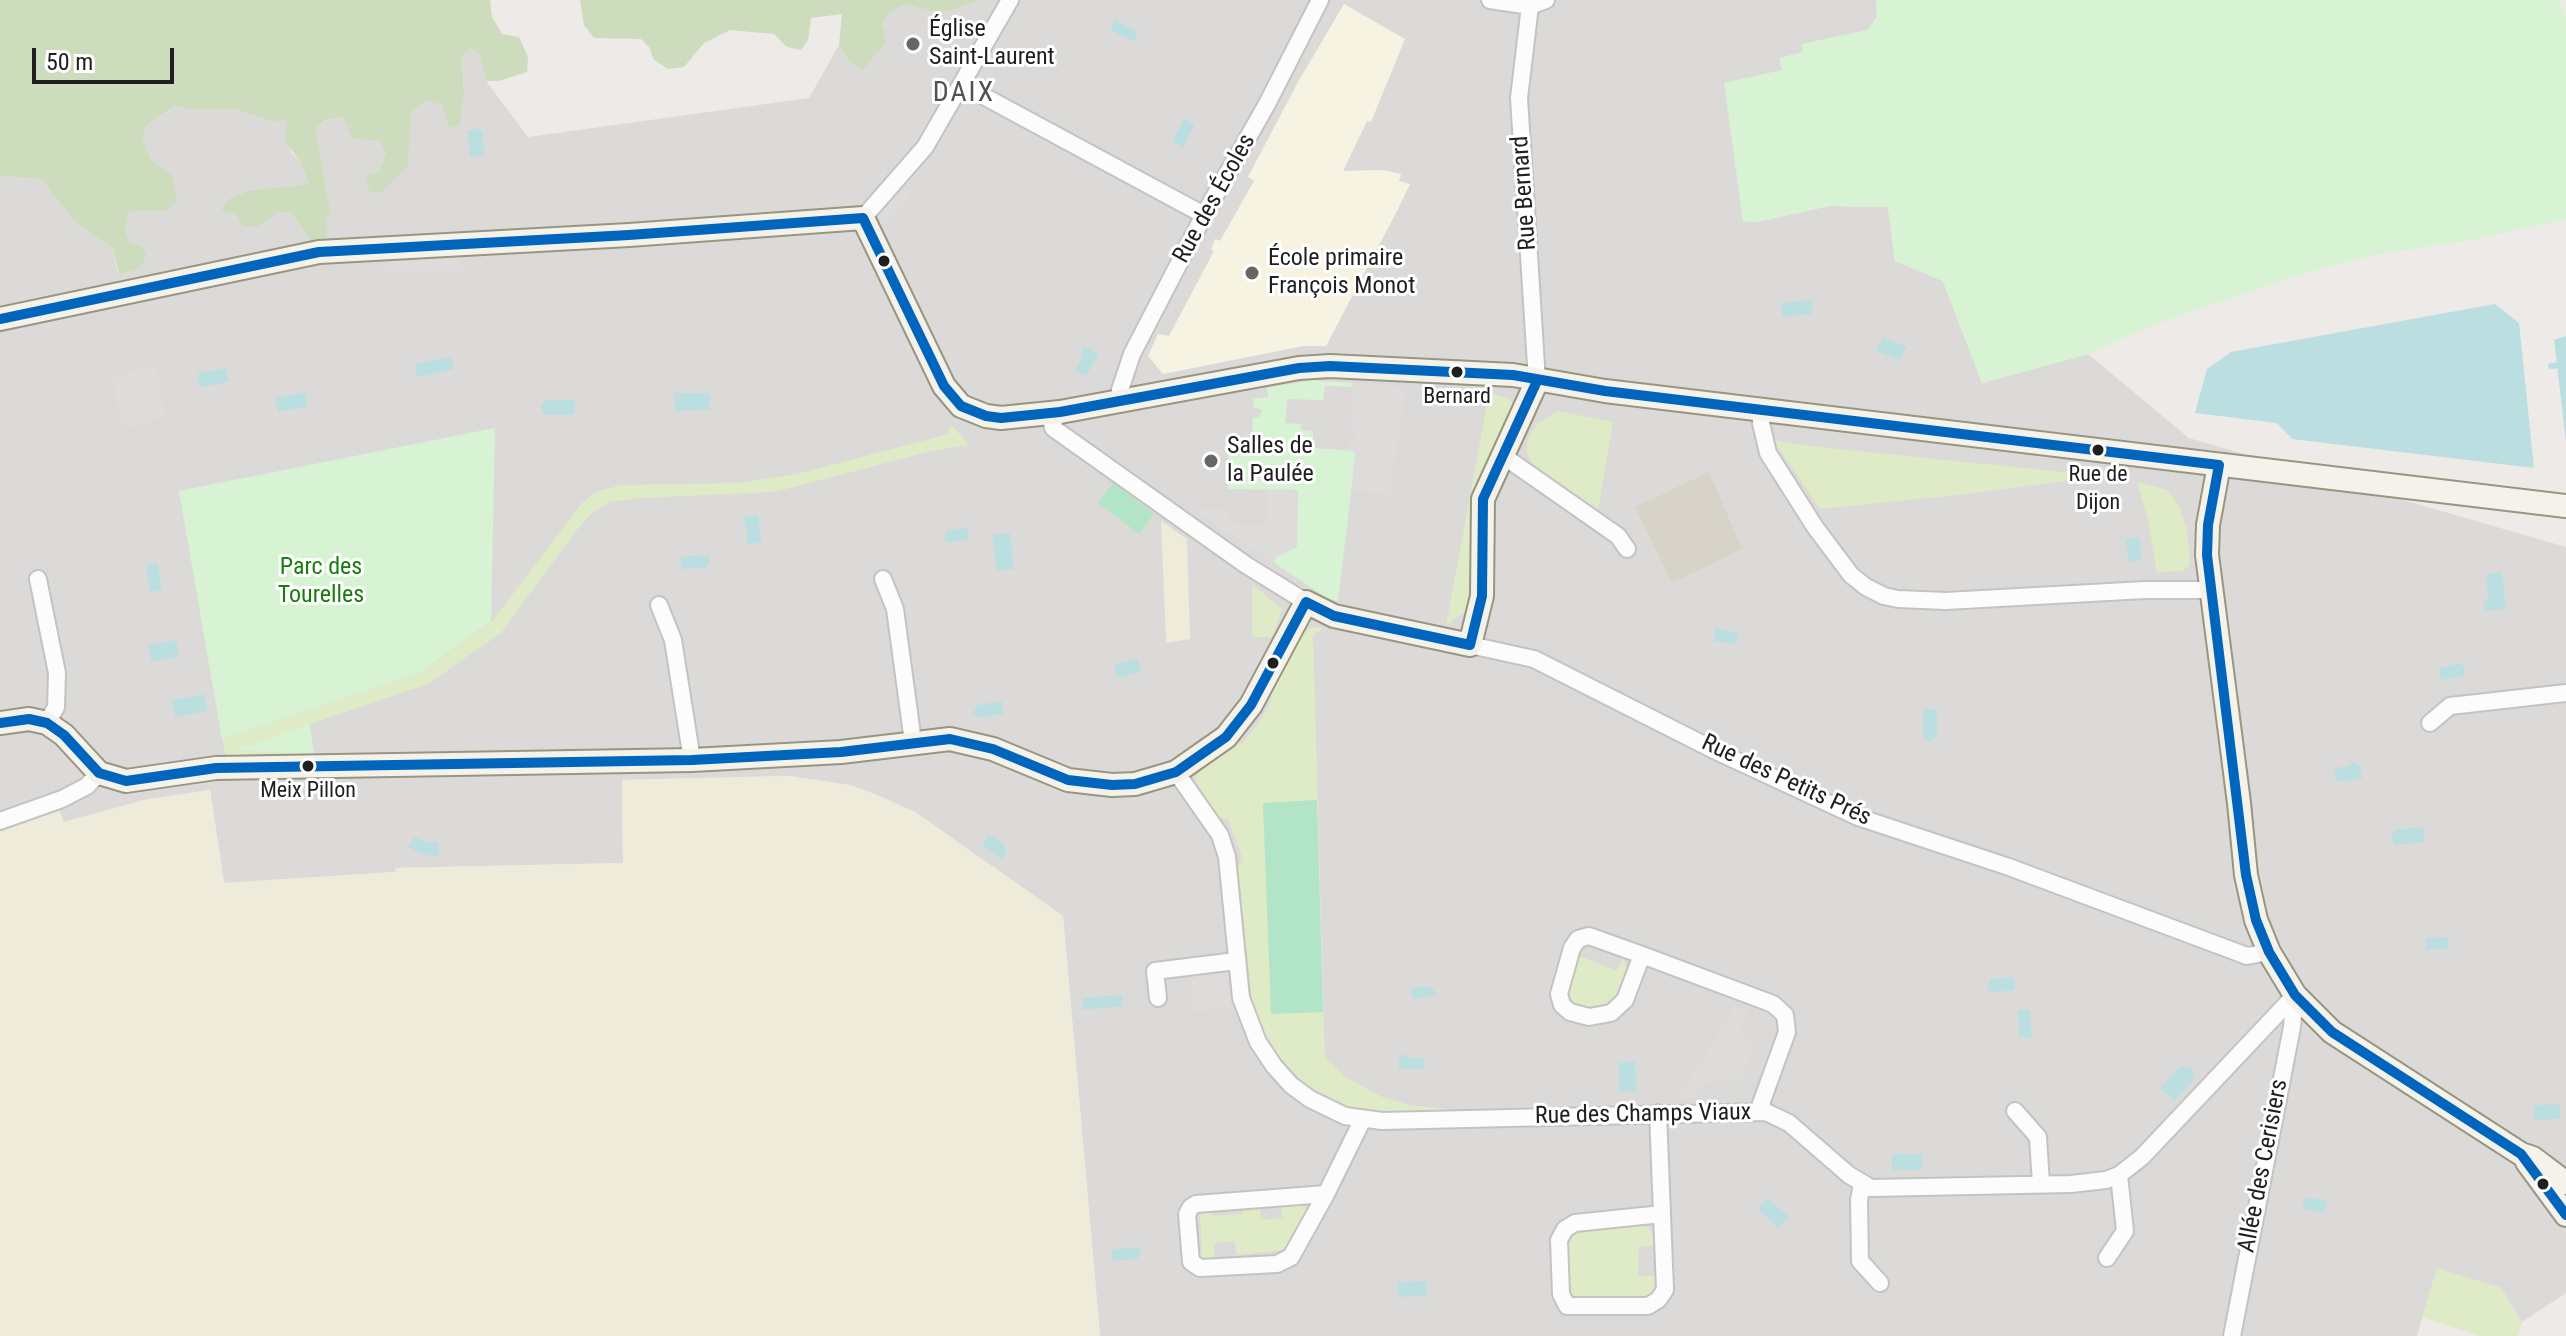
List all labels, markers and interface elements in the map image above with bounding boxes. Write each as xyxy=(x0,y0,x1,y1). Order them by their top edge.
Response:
place label: Église Saint-Laurent xyxy=(929,16,1055,72)
scale bar xyxy=(36,32,178,82)
marker: Église Saint-Laurent xyxy=(904,35,922,53)
text: 50 m xyxy=(46,48,93,76)
district label: DAIX xyxy=(933,77,995,111)
street label: Rue des Écoles xyxy=(1168,129,1262,269)
street label: Rue Bernard xyxy=(1507,135,1543,251)
place label: École primaire François Monot xyxy=(1268,245,1415,301)
unlabelled marker xyxy=(876,253,892,269)
marker: École primaire François Monot xyxy=(1243,264,1261,282)
marker: Bernard xyxy=(1449,364,1465,380)
place label: Bernard xyxy=(1423,384,1491,410)
place label: Salles de la Paulée xyxy=(1227,433,1314,489)
marker: Rue de Dijon xyxy=(2090,442,2106,458)
marker: Salles de la Paulée xyxy=(1202,452,1220,470)
place label: Rue de Dijon xyxy=(2069,462,2127,514)
park label: Parc des Tourelles xyxy=(278,554,364,610)
unlabelled marker xyxy=(1265,655,1281,671)
street label: Rue des Petits Prés xyxy=(1697,729,1875,833)
marker: Meix Pillon xyxy=(300,758,316,774)
place label: Meix Pillon xyxy=(260,778,356,804)
street label: Allée des Cerisiers xyxy=(2233,1077,2295,1255)
street label: Rue des Champs Viaux xyxy=(1535,1099,1751,1131)
unlabelled marker xyxy=(2535,1176,2551,1192)

